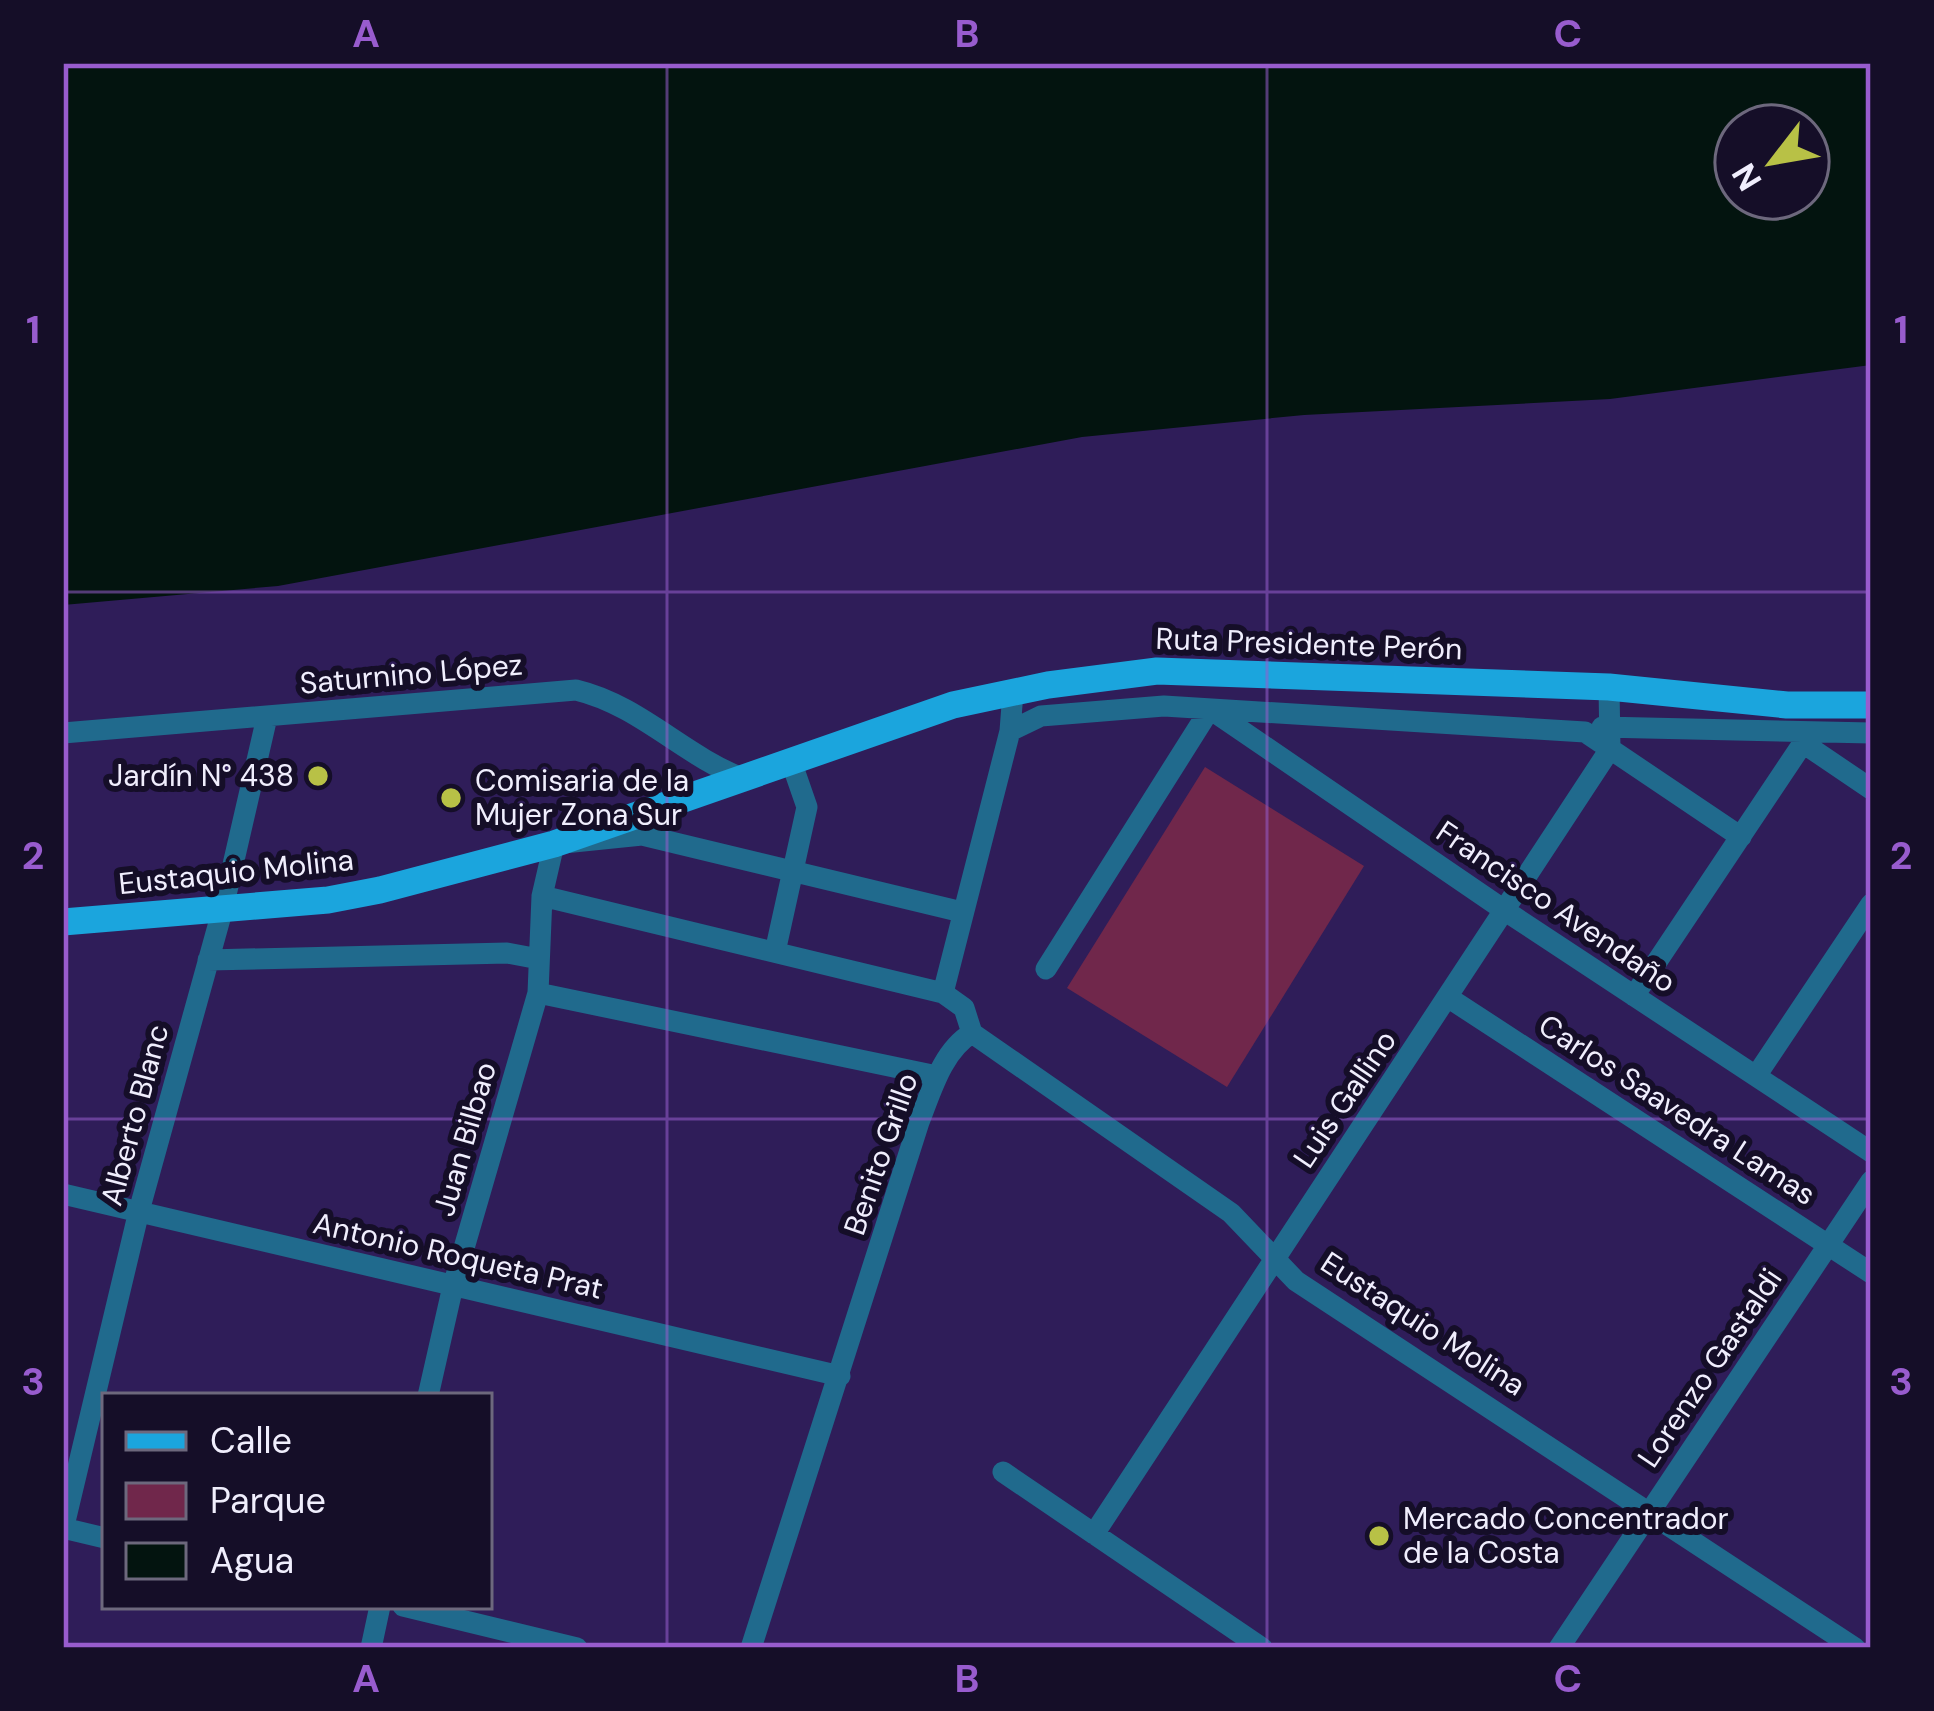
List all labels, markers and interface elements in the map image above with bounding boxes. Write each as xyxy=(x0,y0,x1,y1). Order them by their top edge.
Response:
text: A xyxy=(352,8,380,59)
text: B xyxy=(955,8,979,59)
text: C xyxy=(1554,8,1582,59)
north arrow xyxy=(1712,102,1832,222)
text: N xyxy=(1722,156,1771,199)
text: 1 xyxy=(26,304,40,355)
text: 1 xyxy=(1894,304,1908,355)
street label: Ruta Presidente Perón xyxy=(1155,619,1463,668)
street label: Saturnino López xyxy=(298,644,524,703)
place label: Jardín N° 438 xyxy=(108,756,294,795)
place label: Comisaria de la Mujer Zona Sur xyxy=(475,761,689,834)
marker: Jardín N° 438 xyxy=(305,763,331,789)
marker: Comisaria de la Mujer Zona Sur xyxy=(438,785,464,811)
street label: Francisco Avendaño xyxy=(1429,812,1684,1001)
text: 2 xyxy=(22,830,44,881)
text: 2 xyxy=(1890,830,1912,881)
street label: Eustaquio Molina xyxy=(117,840,355,903)
street label: Carlos Saavedra Lamas xyxy=(1531,1005,1823,1214)
street label: Alberto Blanc xyxy=(92,1020,177,1210)
street label: Luis Gallino xyxy=(1284,1022,1405,1175)
street label: Juan Bilbao xyxy=(424,1057,505,1220)
street label: Benito Grillo xyxy=(835,1068,926,1240)
street label: Antonio Roqueta Prat xyxy=(310,1203,607,1308)
street label: Eustaquio Molina xyxy=(1314,1243,1533,1404)
street label: Lorenzo Gastaldi xyxy=(1629,1261,1790,1475)
text: 3 xyxy=(21,1356,45,1407)
text: 3 xyxy=(1889,1356,1913,1407)
legend xyxy=(102,1393,492,1609)
text: Calle xyxy=(210,1417,292,1464)
text: Parque xyxy=(210,1477,326,1524)
place label: Mercado Concentrador de la Costa xyxy=(1403,1499,1729,1572)
marker: Mercado Concentrador de la Costa xyxy=(1366,1523,1392,1549)
text: Agua xyxy=(210,1537,294,1584)
text: A xyxy=(352,1653,380,1704)
text: B xyxy=(955,1653,979,1704)
text: C xyxy=(1554,1653,1582,1704)

